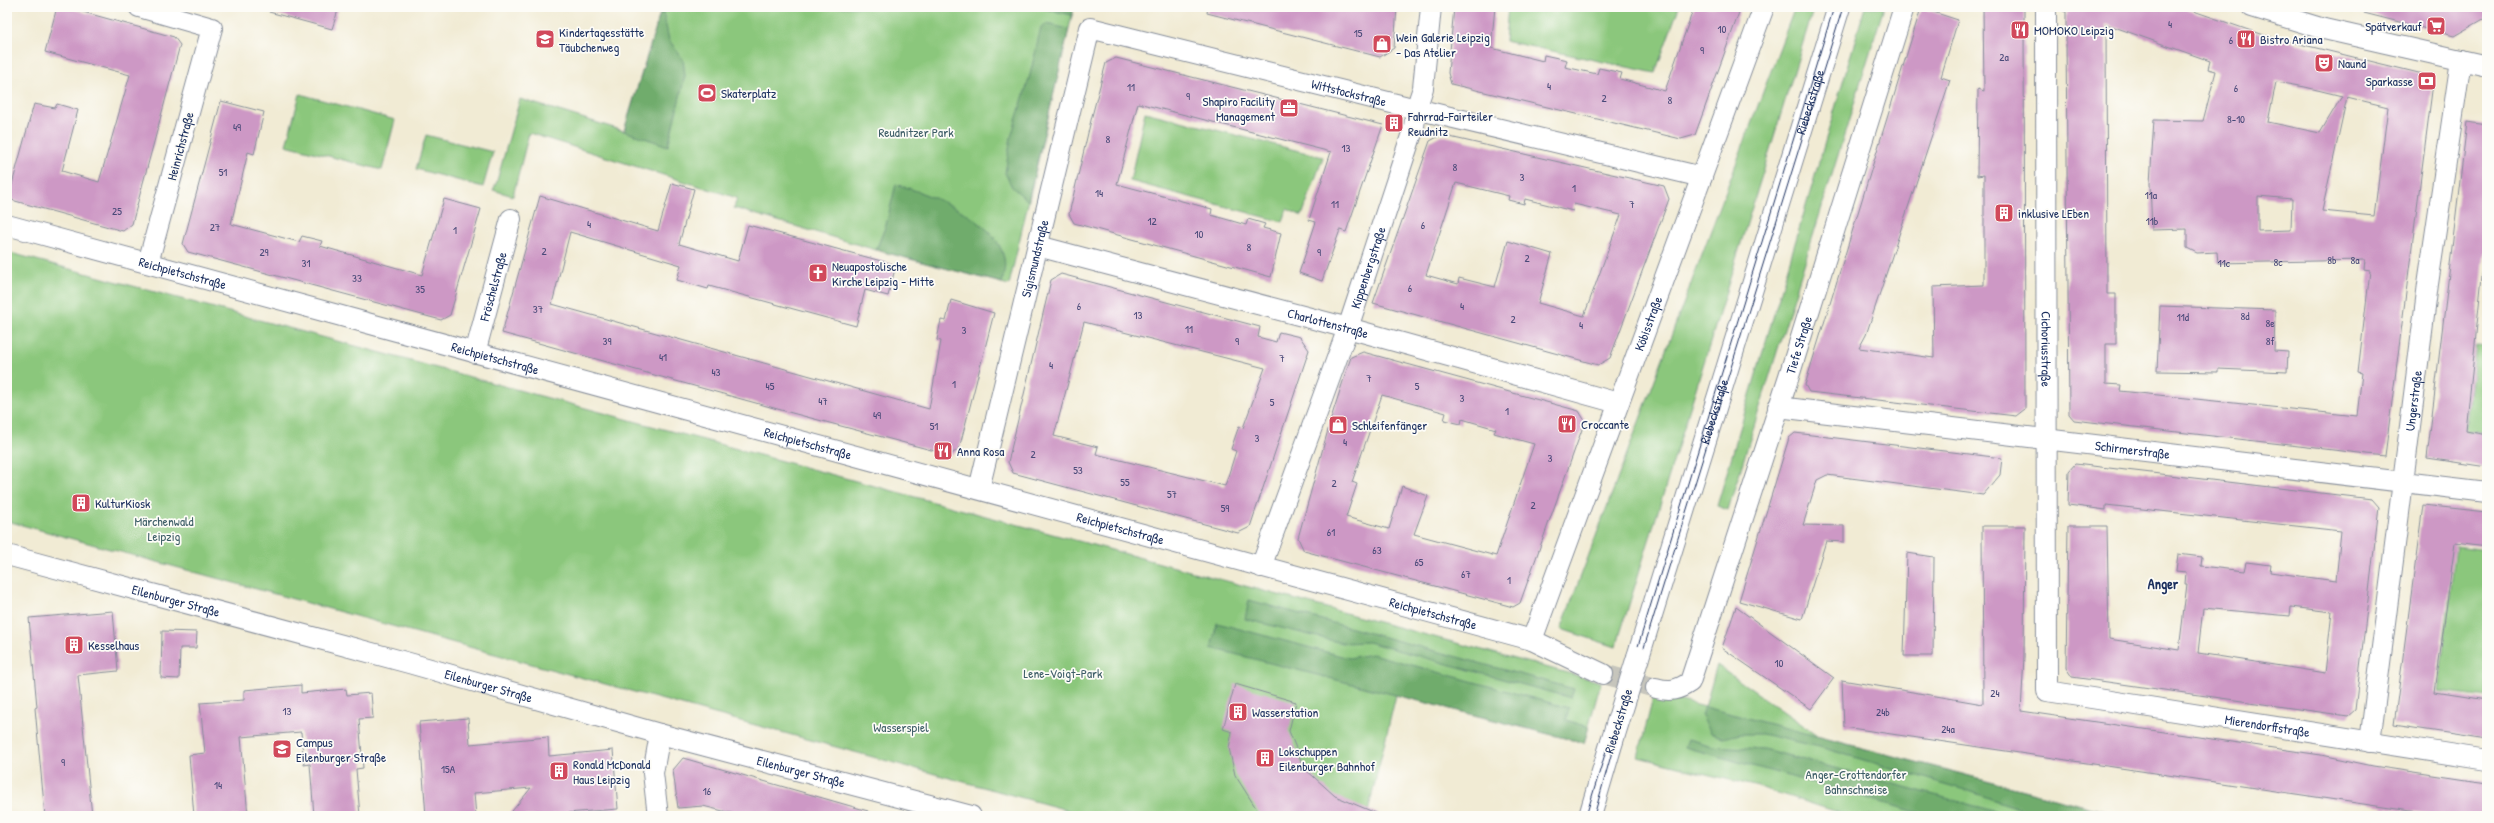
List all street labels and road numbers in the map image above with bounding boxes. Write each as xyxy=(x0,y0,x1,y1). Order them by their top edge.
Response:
street label: Riebeckstraße xyxy=(1791,67,1828,136)
street label: Wittstockstraße xyxy=(1310,74,1388,110)
street label: Heinrichstraße xyxy=(162,110,198,182)
street label: Sigismundstraße xyxy=(1016,218,1053,299)
street label: Kippenbergstraße xyxy=(1346,224,1390,311)
street label: Fröschelstraße xyxy=(475,250,511,324)
street label: Reichpietschstraße xyxy=(137,252,228,293)
street label: Köbisstraße xyxy=(1630,294,1666,353)
street label: Charlottenstraße xyxy=(1286,303,1371,342)
street label: Cichoriusstraße xyxy=(2037,311,2056,387)
street label: Tiefe Straße xyxy=(1781,314,1816,376)
street label: Reichpietschstraße xyxy=(449,337,541,378)
street label: Ungerstraße xyxy=(2400,369,2426,432)
street label: Riebeckstraße xyxy=(1695,377,1732,446)
street label: Reichpietschstraße xyxy=(762,422,854,463)
street label: Schirmerstraße xyxy=(2094,436,2171,463)
street label: Reichpietschstraße xyxy=(1075,508,1166,549)
street label: Eilenburger Straße xyxy=(130,580,222,621)
street label: Reichpietschstraße xyxy=(1387,593,1479,634)
street label: Eilenburger Straße xyxy=(443,665,535,706)
street label: Riebeckstraße xyxy=(1600,687,1636,755)
street label: Mierendorffstraße xyxy=(2224,710,2311,741)
street label: Eilenburger Straße xyxy=(755,751,847,791)

